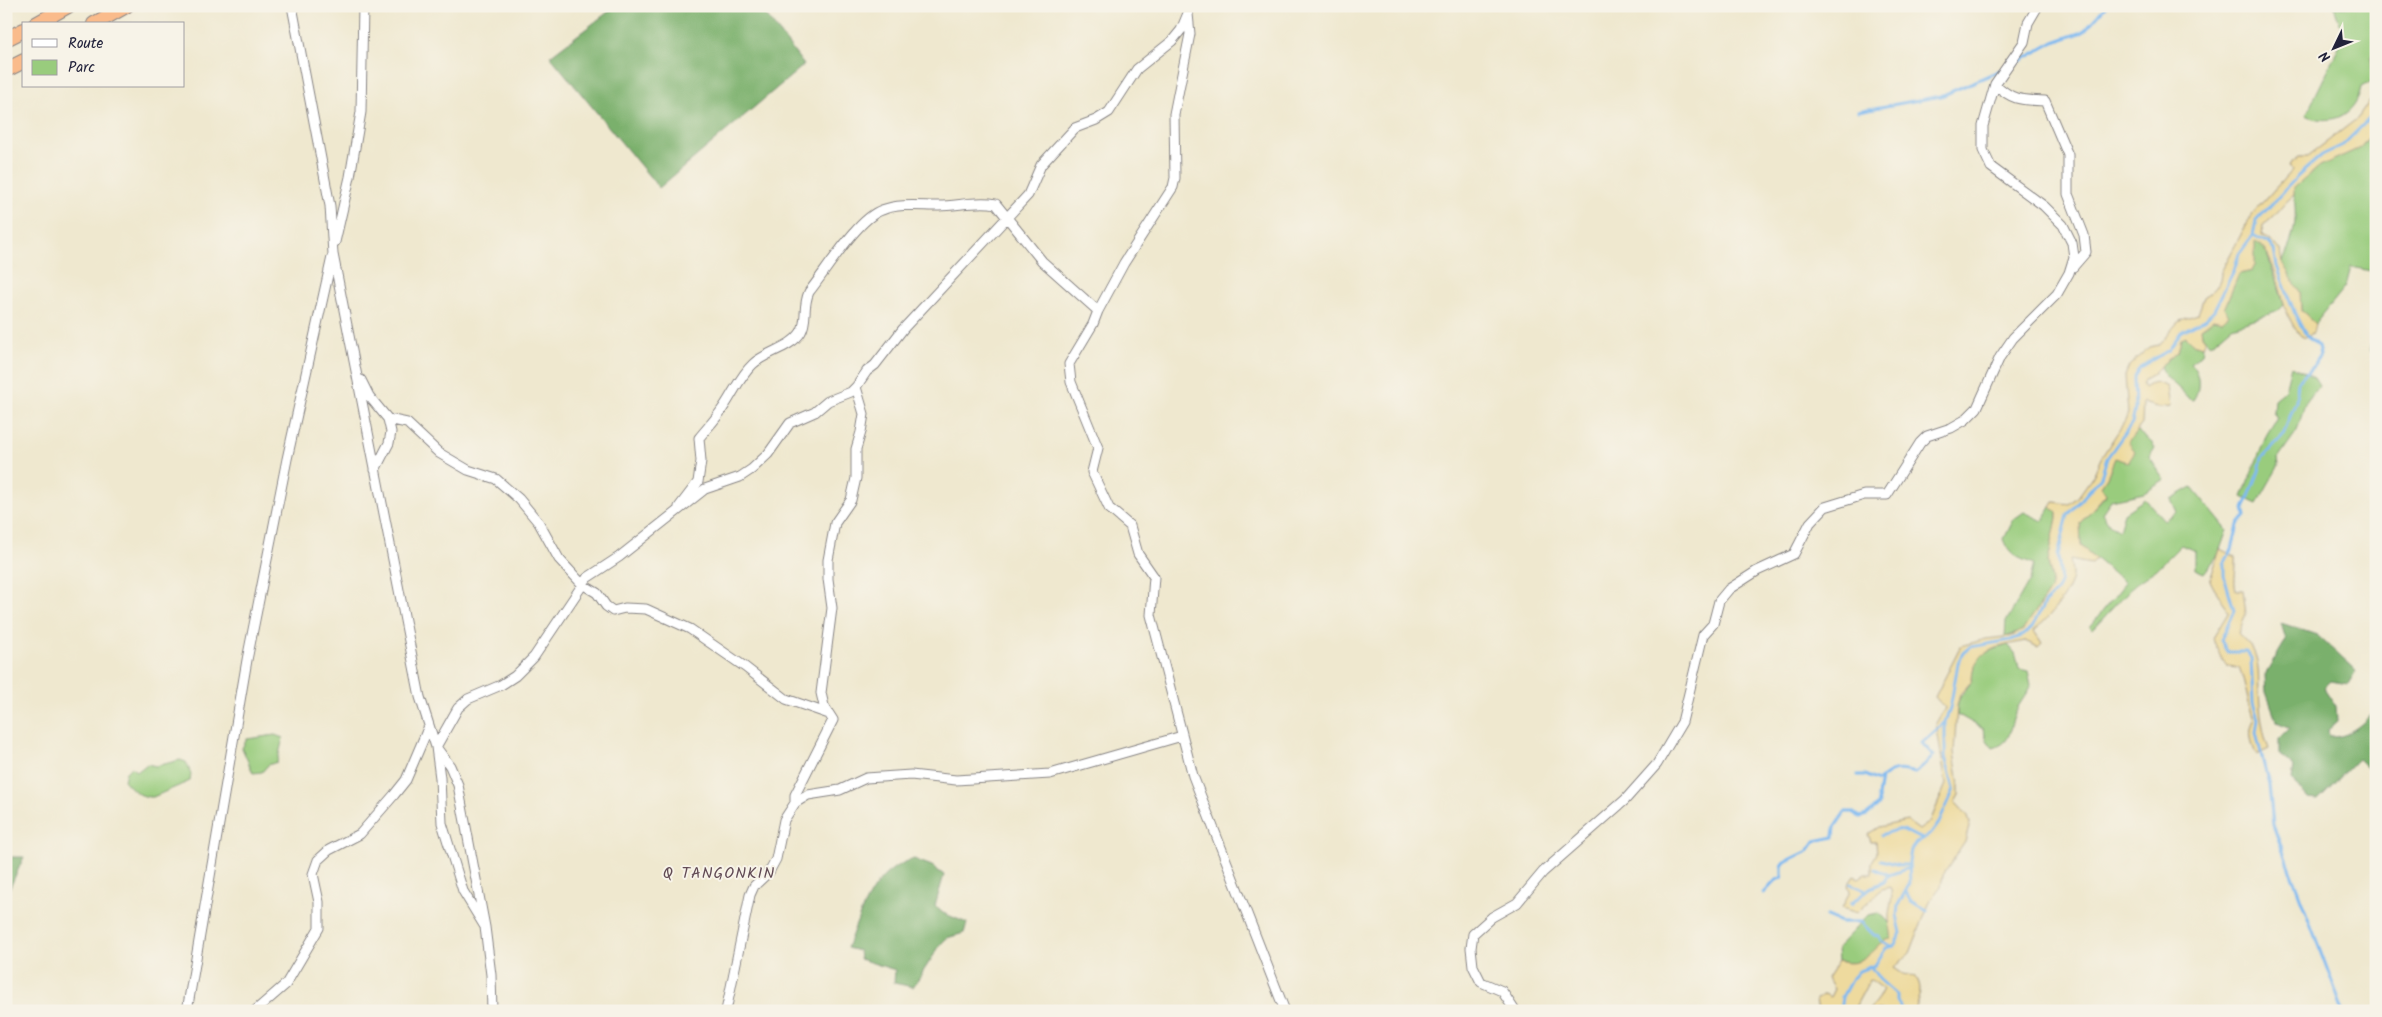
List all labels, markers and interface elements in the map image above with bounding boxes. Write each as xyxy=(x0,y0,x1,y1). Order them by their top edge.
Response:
legend xyxy=(22,22,185,88)
north arrow xyxy=(2310,22,2360,72)
text: Route xyxy=(68,32,104,56)
text: N xyxy=(2314,45,2336,67)
text: Parc xyxy=(68,56,95,80)
district label: Q TANGONKIN xyxy=(663,861,775,886)

